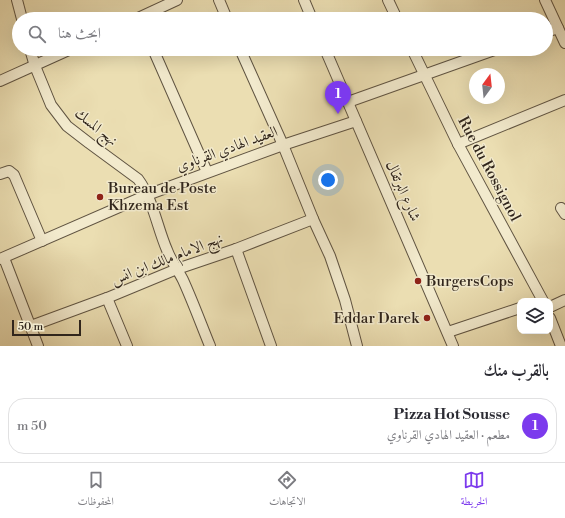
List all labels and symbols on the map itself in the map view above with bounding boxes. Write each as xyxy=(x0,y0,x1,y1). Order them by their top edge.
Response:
north arrow xyxy=(469,68,505,104)
pin: 1 xyxy=(325,81,351,114)
street label: نهج المسك xyxy=(68,104,121,153)
street label: Rue du Rossignol xyxy=(453,113,525,225)
street label: العقيد الهادي القرناوي xyxy=(174,122,281,178)
street label: شارع البرتقال xyxy=(379,158,425,225)
your location xyxy=(318,170,338,190)
place label: Bureau de Poste Khzema Est xyxy=(107,179,217,215)
marker: Bureau de Poste Khzema Est xyxy=(95,192,105,202)
street label: نهج الامام مالك ابن انس xyxy=(108,229,227,293)
place label: BurgersCops xyxy=(425,272,514,291)
marker: BurgersCops xyxy=(413,276,423,286)
place label: Eddar Darek xyxy=(333,309,420,328)
marker: Eddar Darek xyxy=(422,313,432,323)
scale bar xyxy=(12,318,81,337)

